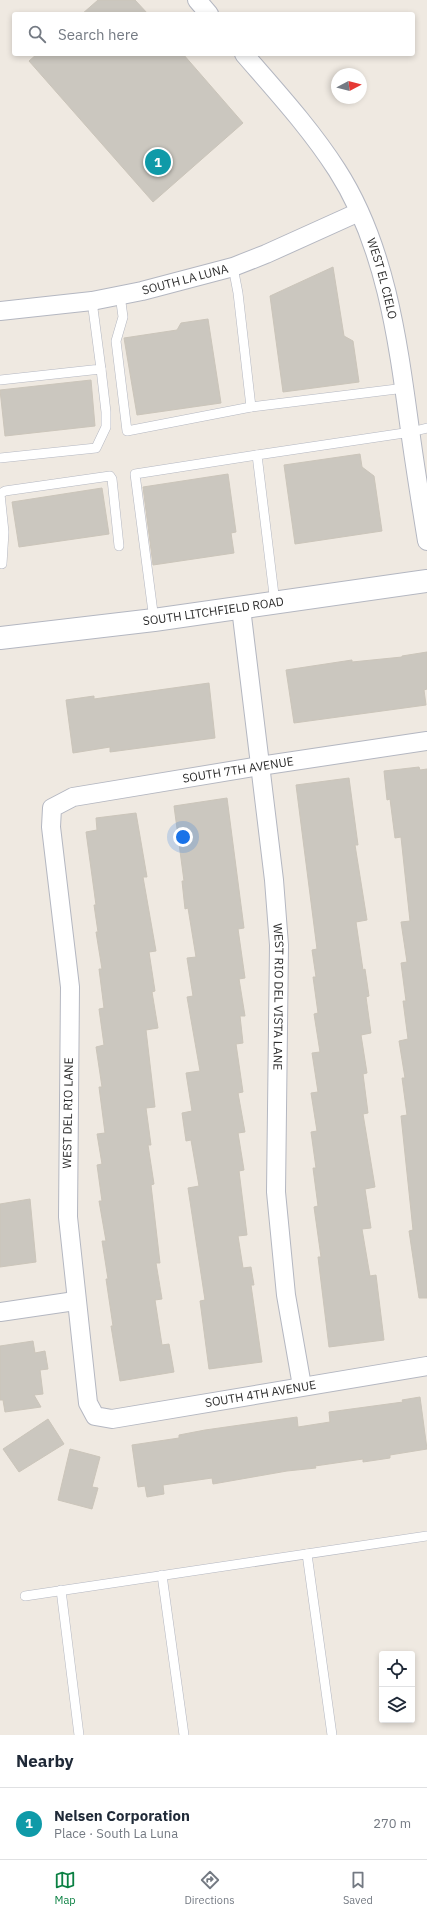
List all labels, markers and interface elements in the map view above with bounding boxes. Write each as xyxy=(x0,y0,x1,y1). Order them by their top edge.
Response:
search box xyxy=(12,12,415,56)
icon: search xyxy=(26,23,48,45)
text: Search here xyxy=(58,25,138,44)
north arrow xyxy=(331,68,367,104)
pin: 1 xyxy=(145,147,171,177)
street label: WEST EL CIELO xyxy=(364,236,400,320)
street label: SOUTH LA LUNA xyxy=(140,261,230,298)
street label: SOUTH LITCHFIELD ROAD xyxy=(142,594,285,628)
street label: SOUTH 7TH AVENUE xyxy=(181,753,295,786)
your location xyxy=(173,827,193,847)
street label: WEST RIO DEL VISTA LANE xyxy=(270,923,287,1070)
street label: WEST DEL RIO LANE xyxy=(59,1057,76,1169)
street label: SOUTH 4TH AVENUE xyxy=(204,1377,317,1410)
map controls xyxy=(379,1651,415,1723)
button: locate xyxy=(379,1651,415,1687)
button: layers xyxy=(379,1687,415,1723)
text: Nearby xyxy=(16,1750,74,1772)
text: Nelsen Corporation xyxy=(54,1806,190,1825)
text: 1 xyxy=(25,1815,33,1832)
text: 270 m xyxy=(373,1815,411,1832)
text: Place · South La Luna xyxy=(54,1825,178,1842)
tab: Map xyxy=(54,1869,76,1907)
tab: Directions xyxy=(184,1869,235,1907)
tab: Saved xyxy=(343,1869,373,1907)

